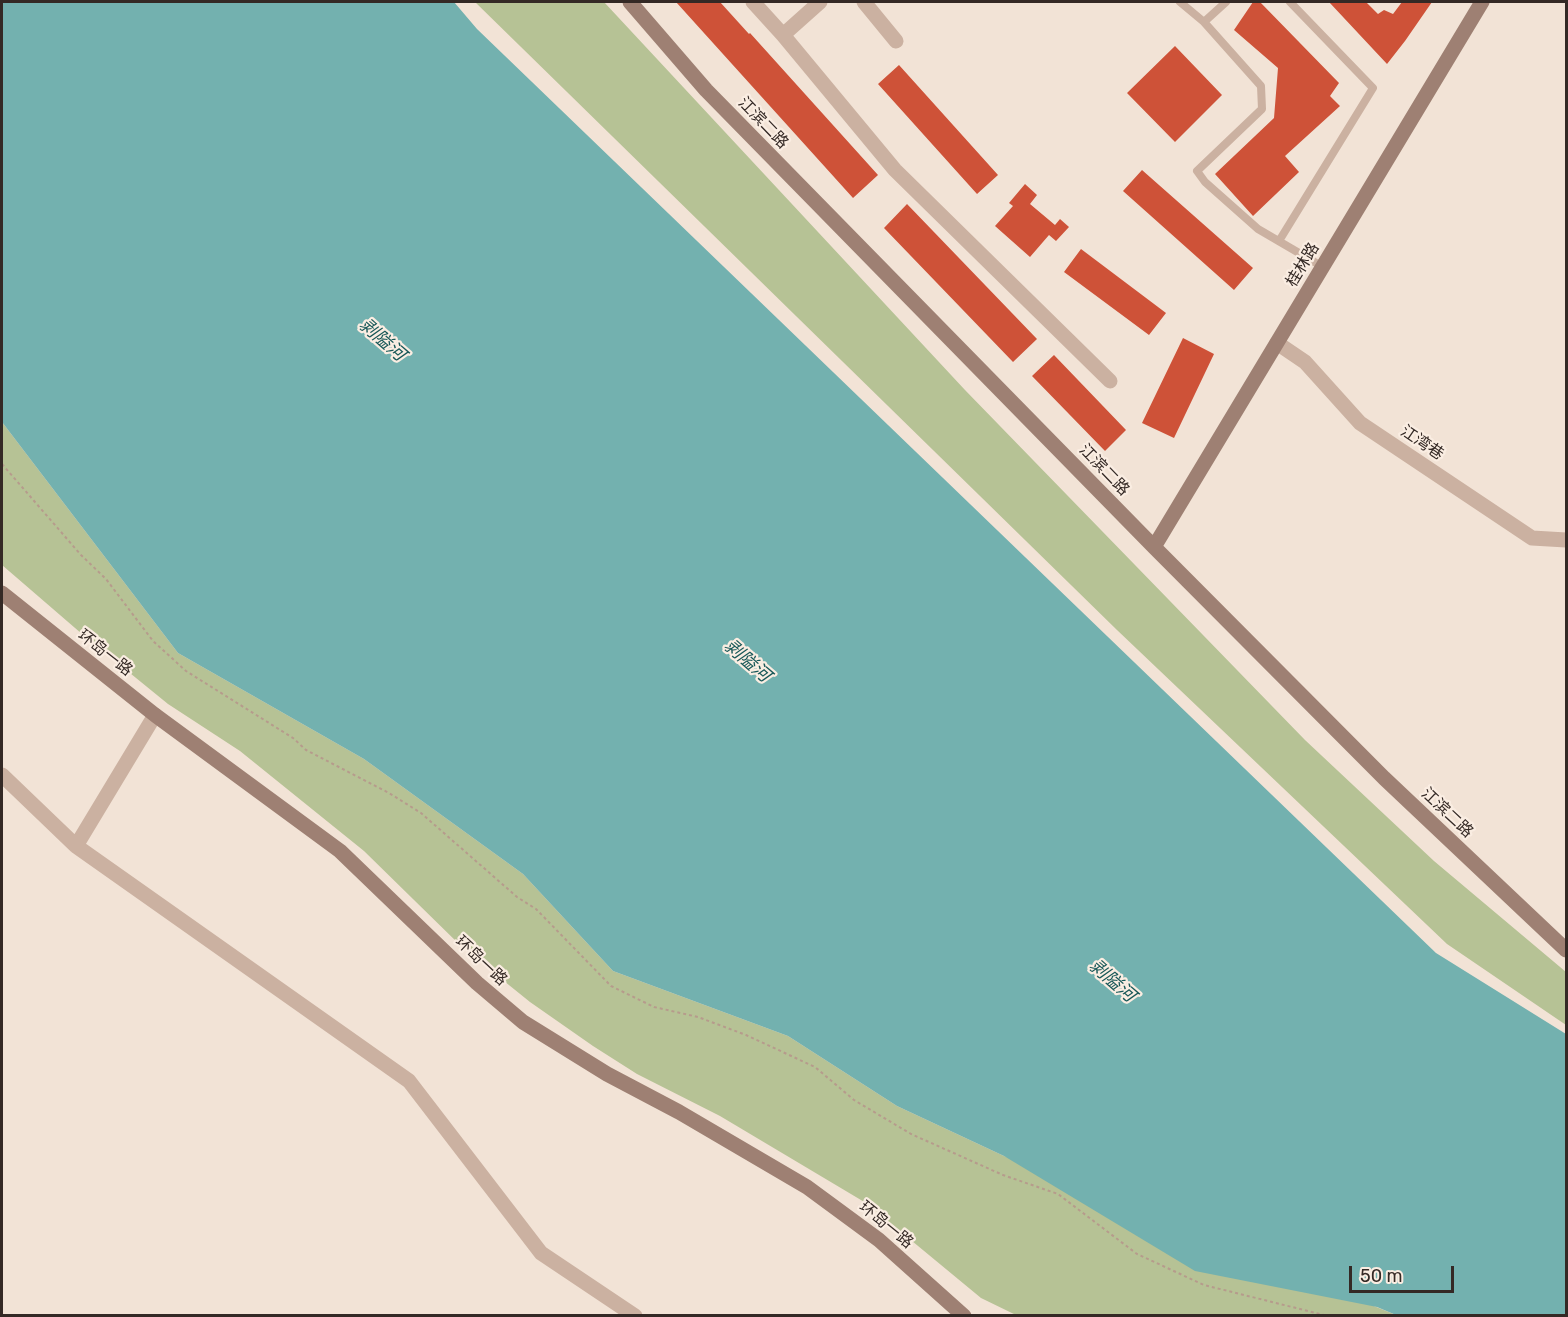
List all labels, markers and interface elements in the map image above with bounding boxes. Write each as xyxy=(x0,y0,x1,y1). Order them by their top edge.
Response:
street label: 江滨二路 xyxy=(734,93,792,153)
street label: 桂林路 xyxy=(1282,239,1324,291)
water label: 剥隘河 xyxy=(355,314,409,366)
street label: 江湾巷 xyxy=(1397,422,1447,464)
street label: 江滨二路 xyxy=(1075,440,1133,500)
street label: 环岛一路 xyxy=(74,626,136,680)
water label: 剥隘河 xyxy=(720,635,774,687)
street label: 江滨二路 xyxy=(1417,784,1477,842)
street label: 环岛一路 xyxy=(451,932,511,990)
water label: 剥隘河 xyxy=(1085,955,1139,1007)
street label: 环岛一路 xyxy=(855,1197,917,1253)
scale bar xyxy=(1352,1254,1457,1292)
text: 50 m xyxy=(1360,1265,1403,1287)

